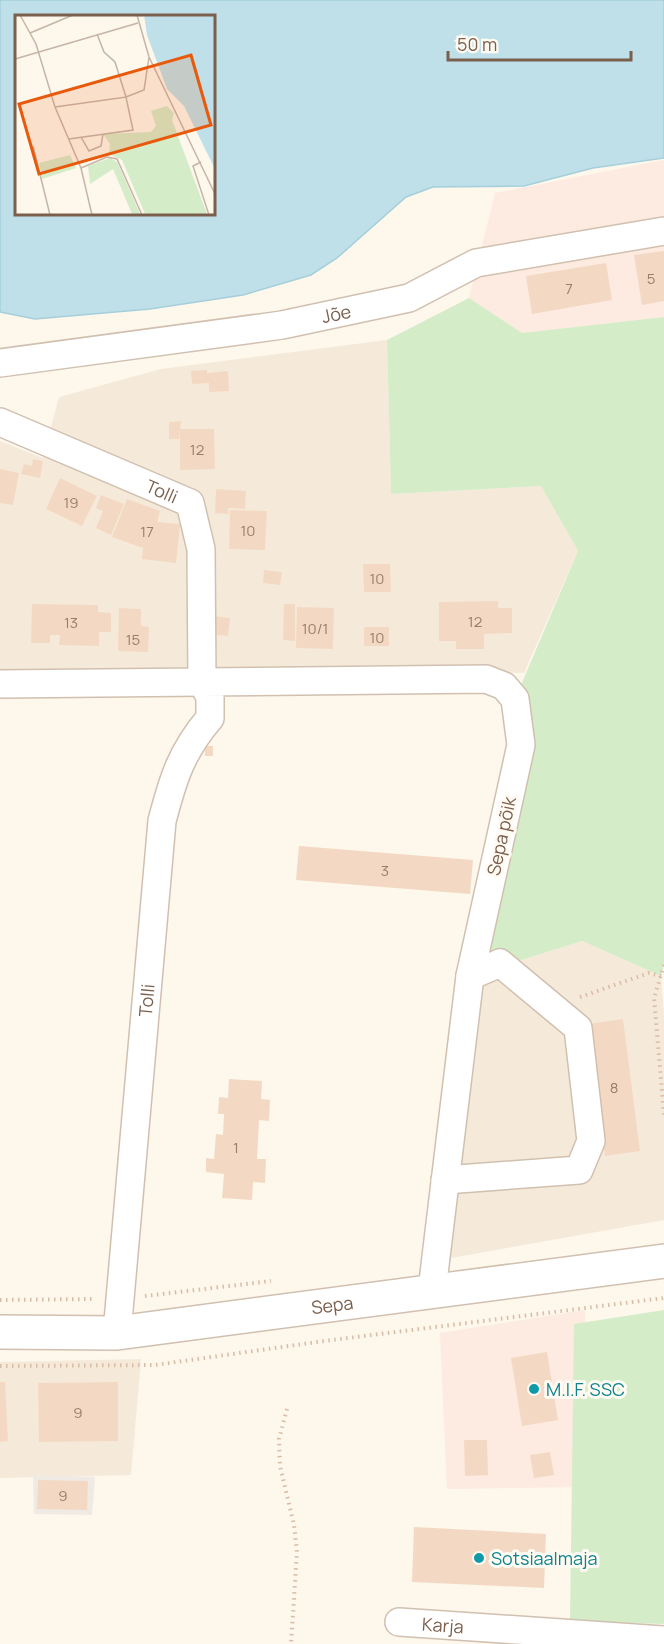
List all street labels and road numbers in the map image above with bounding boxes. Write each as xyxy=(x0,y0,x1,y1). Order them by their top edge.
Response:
street label: Jõe xyxy=(319,299,353,328)
street label: Tolli xyxy=(142,474,182,508)
street label: Sepa põik xyxy=(481,793,521,878)
street label: Tolli xyxy=(133,983,160,1018)
street label: Sepa xyxy=(310,1290,355,1319)
street label: Karja xyxy=(421,1612,465,1638)

